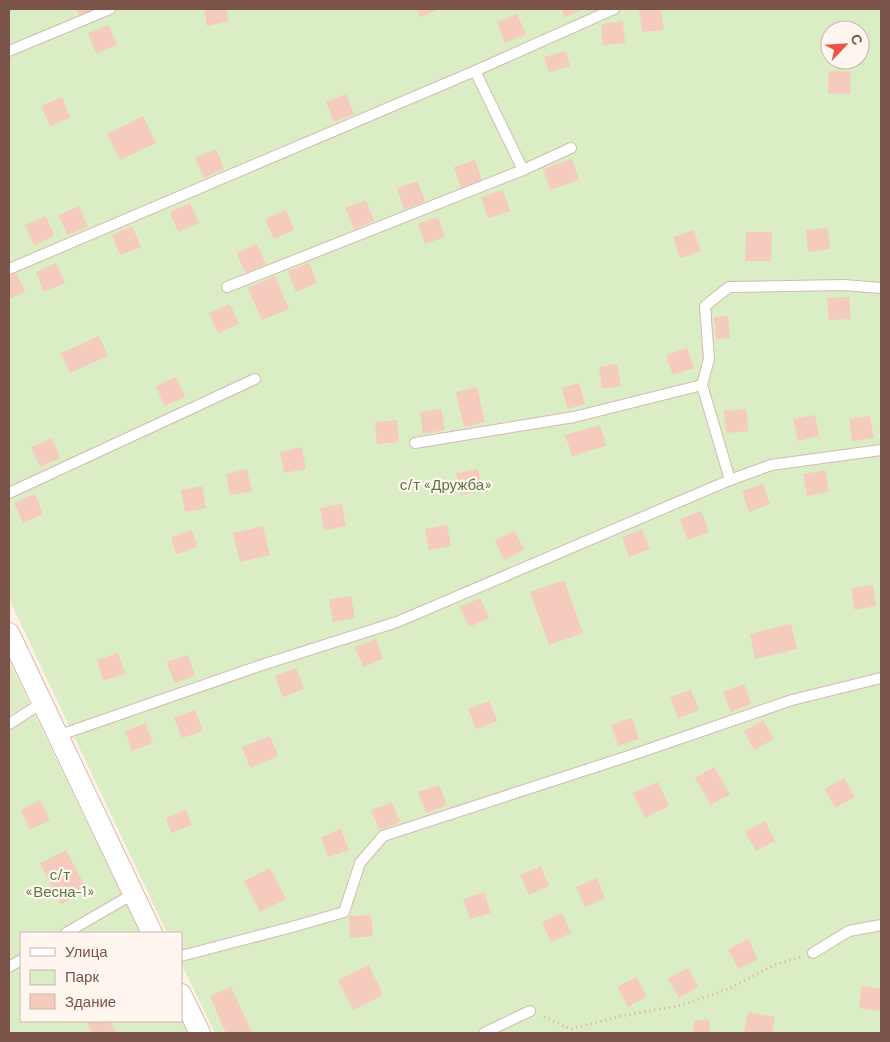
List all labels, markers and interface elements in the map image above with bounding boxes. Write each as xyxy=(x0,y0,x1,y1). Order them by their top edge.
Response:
north arrow xyxy=(820,20,870,70)
text: С xyxy=(847,31,867,47)
park label: с/т «Дружба» xyxy=(400,475,492,493)
park label: с/т «Весна-1» xyxy=(25,865,95,900)
legend xyxy=(20,932,182,1022)
text: Улица xyxy=(65,942,108,960)
text: Парк xyxy=(65,967,99,985)
text: Здание xyxy=(65,992,116,1010)

